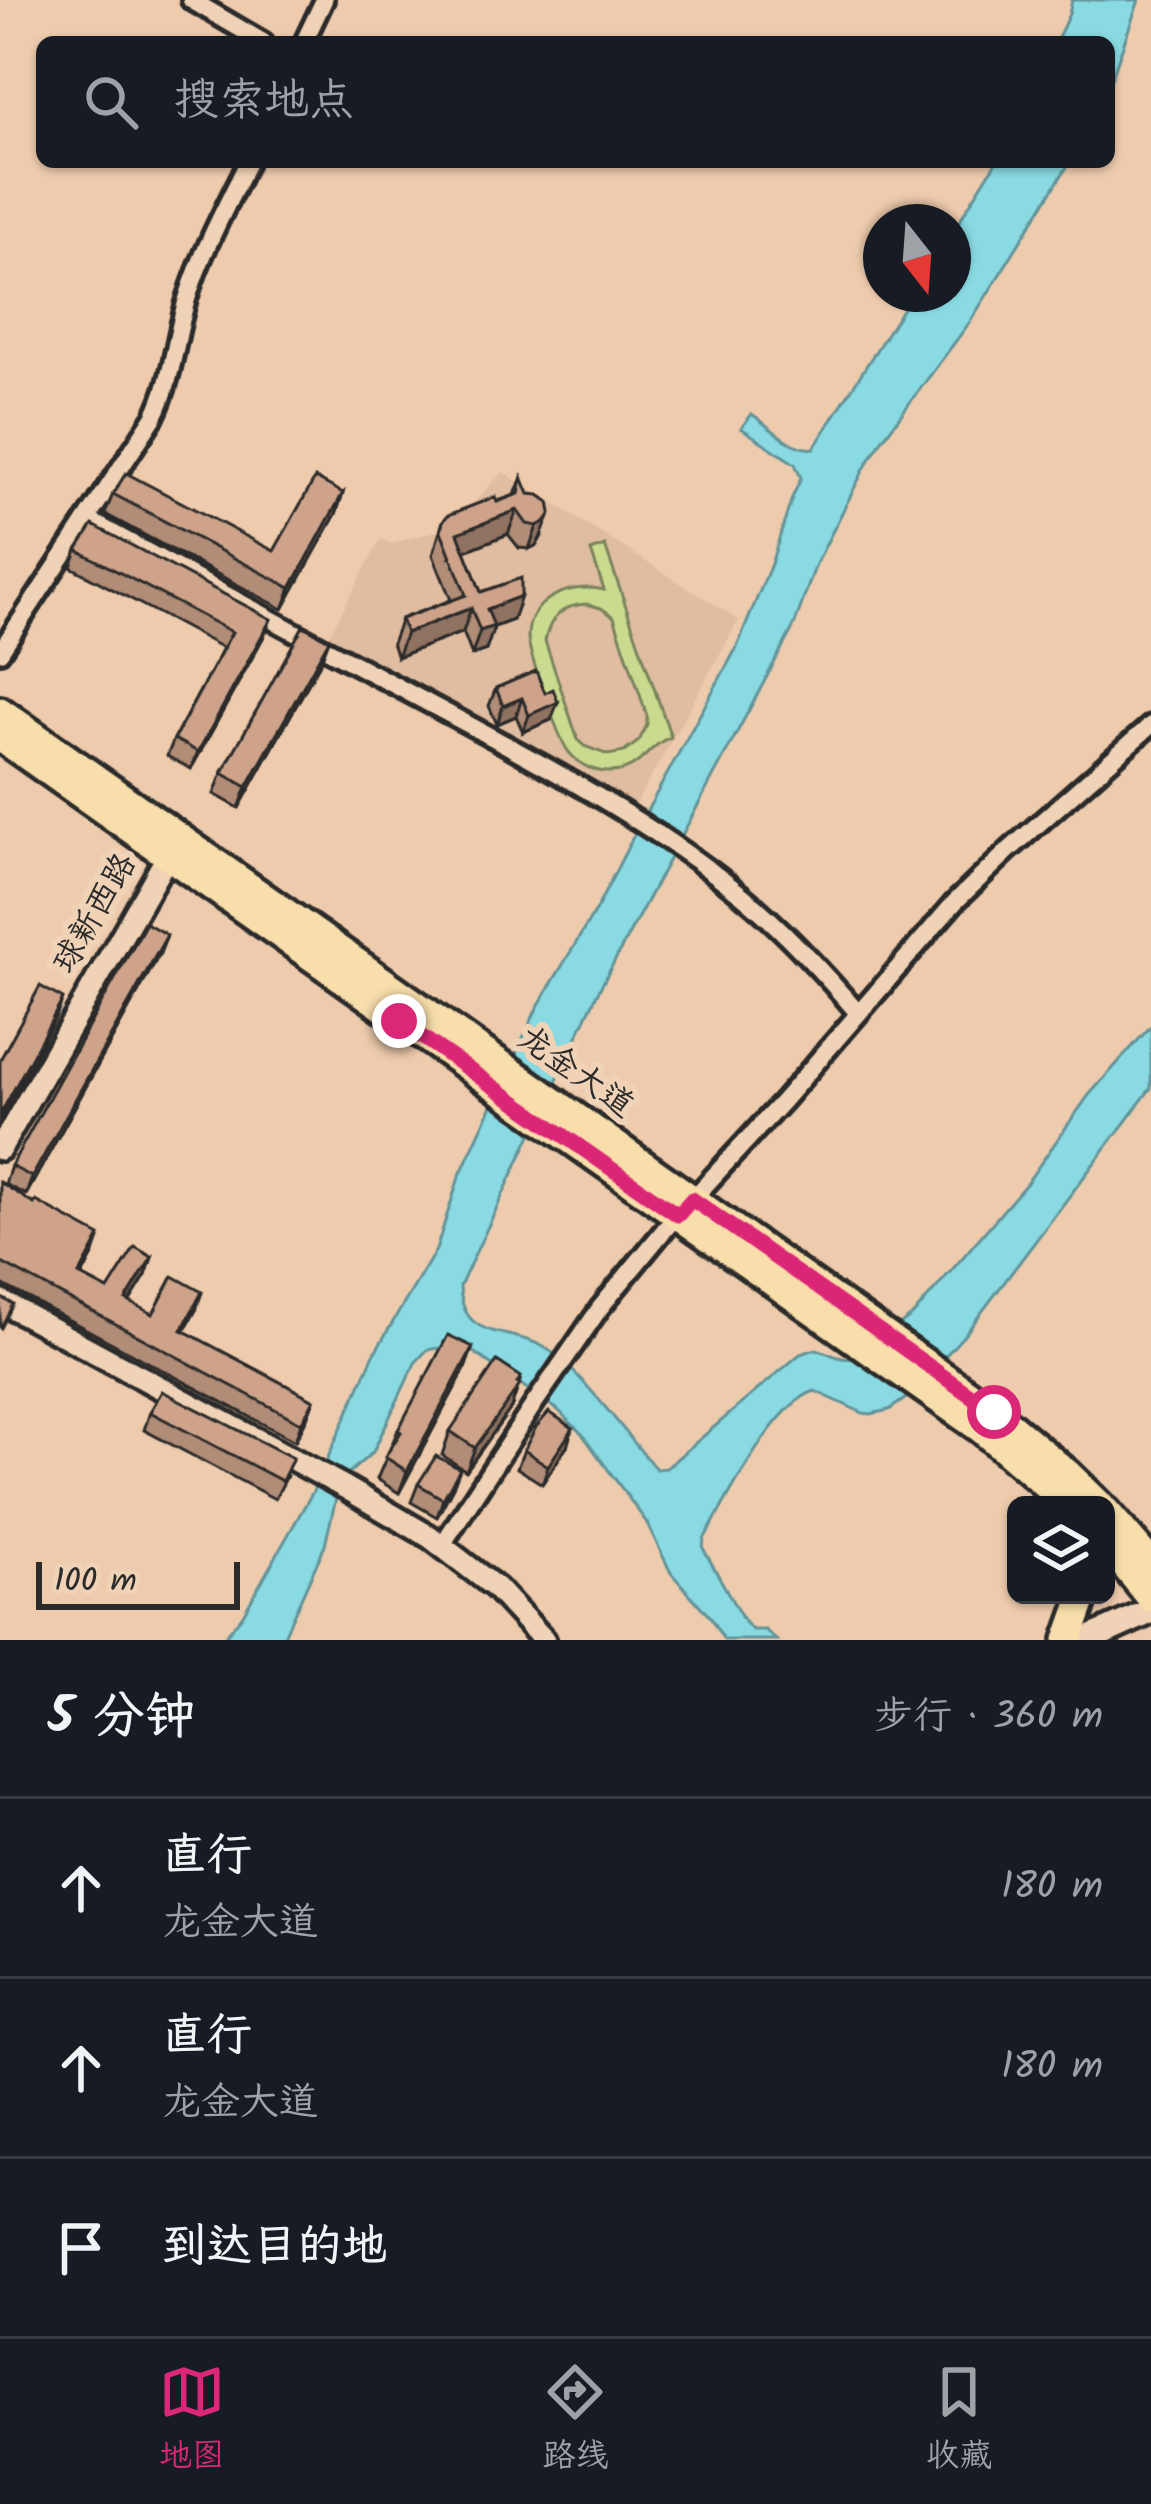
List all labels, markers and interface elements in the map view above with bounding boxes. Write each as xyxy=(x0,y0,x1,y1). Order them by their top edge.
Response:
search box xyxy=(36,36,1115,168)
text: 搜索地点 xyxy=(174,66,354,138)
icon: search xyxy=(78,69,144,135)
north arrow xyxy=(863,204,971,312)
street label: 球新西路 xyxy=(40,844,152,984)
route end xyxy=(372,994,426,1048)
street label: 龙金大道 xyxy=(506,1013,644,1133)
route start xyxy=(967,1385,1021,1439)
map controls xyxy=(1007,1496,1115,1604)
button: layers xyxy=(1007,1496,1115,1604)
scale bar xyxy=(36,1556,240,1609)
text: 100 m xyxy=(54,1556,137,1609)
text: 5 分钟 xyxy=(48,1678,195,1759)
text: 步行 · 360 m xyxy=(874,1687,1103,1749)
text: 直行 xyxy=(162,1821,252,1893)
icon: ahead xyxy=(48,1855,114,1921)
text: 180 m xyxy=(1001,1857,1103,1919)
text: 龙金大道 xyxy=(162,1893,318,1955)
text: 直行 xyxy=(162,2001,252,2073)
icon: ahead xyxy=(48,2035,114,2101)
text: 180 m xyxy=(1001,2037,1103,2099)
text: 龙金大道 xyxy=(162,2073,318,2135)
text: 到达目的地 xyxy=(162,2212,387,2284)
icon: arrive xyxy=(48,2215,114,2281)
tab: 地图 xyxy=(159,2359,225,2484)
tab: 路线 xyxy=(542,2359,608,2484)
tab: 收藏 xyxy=(926,2359,992,2484)

